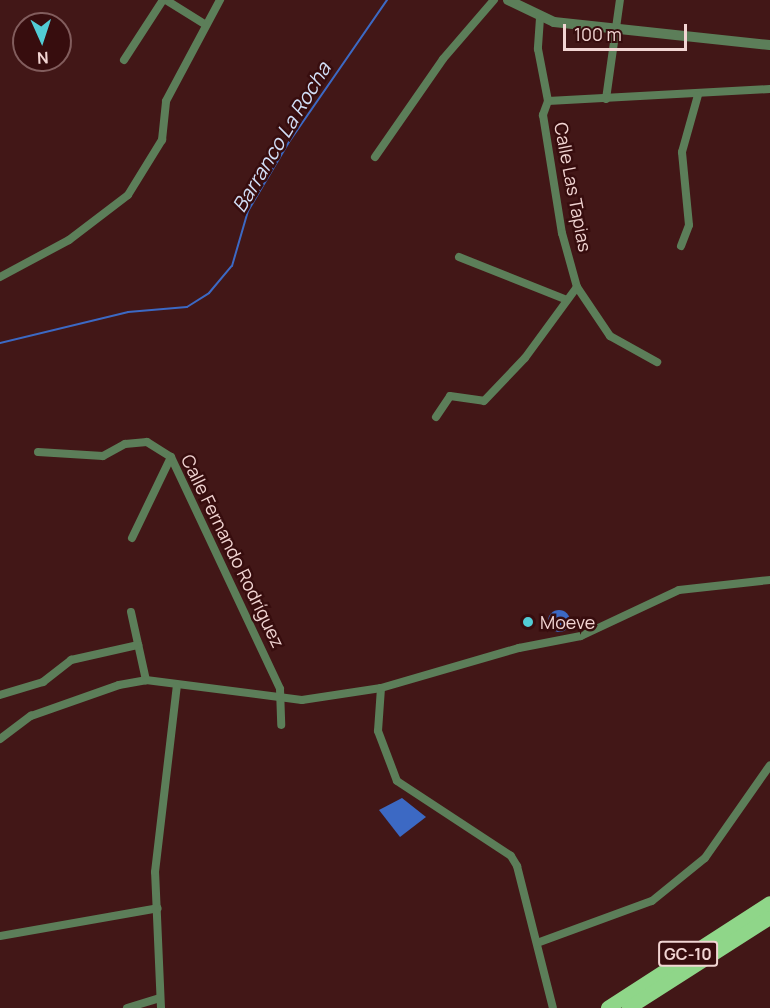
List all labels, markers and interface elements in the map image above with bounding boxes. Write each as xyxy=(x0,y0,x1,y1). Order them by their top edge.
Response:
north arrow xyxy=(12,12,72,72)
scale bar xyxy=(566,12,690,50)
text: 100 m xyxy=(574,22,622,46)
text: N xyxy=(37,47,49,69)
water label: Barranco La Rocha xyxy=(227,58,335,216)
street label: Calle Las Tapias xyxy=(550,120,596,254)
street label: Calle Fernando Rodríguez xyxy=(177,451,289,651)
place label: Moeve xyxy=(540,611,595,633)
marker: Moeve xyxy=(521,615,535,629)
road number: GC-10 xyxy=(658,941,718,967)

